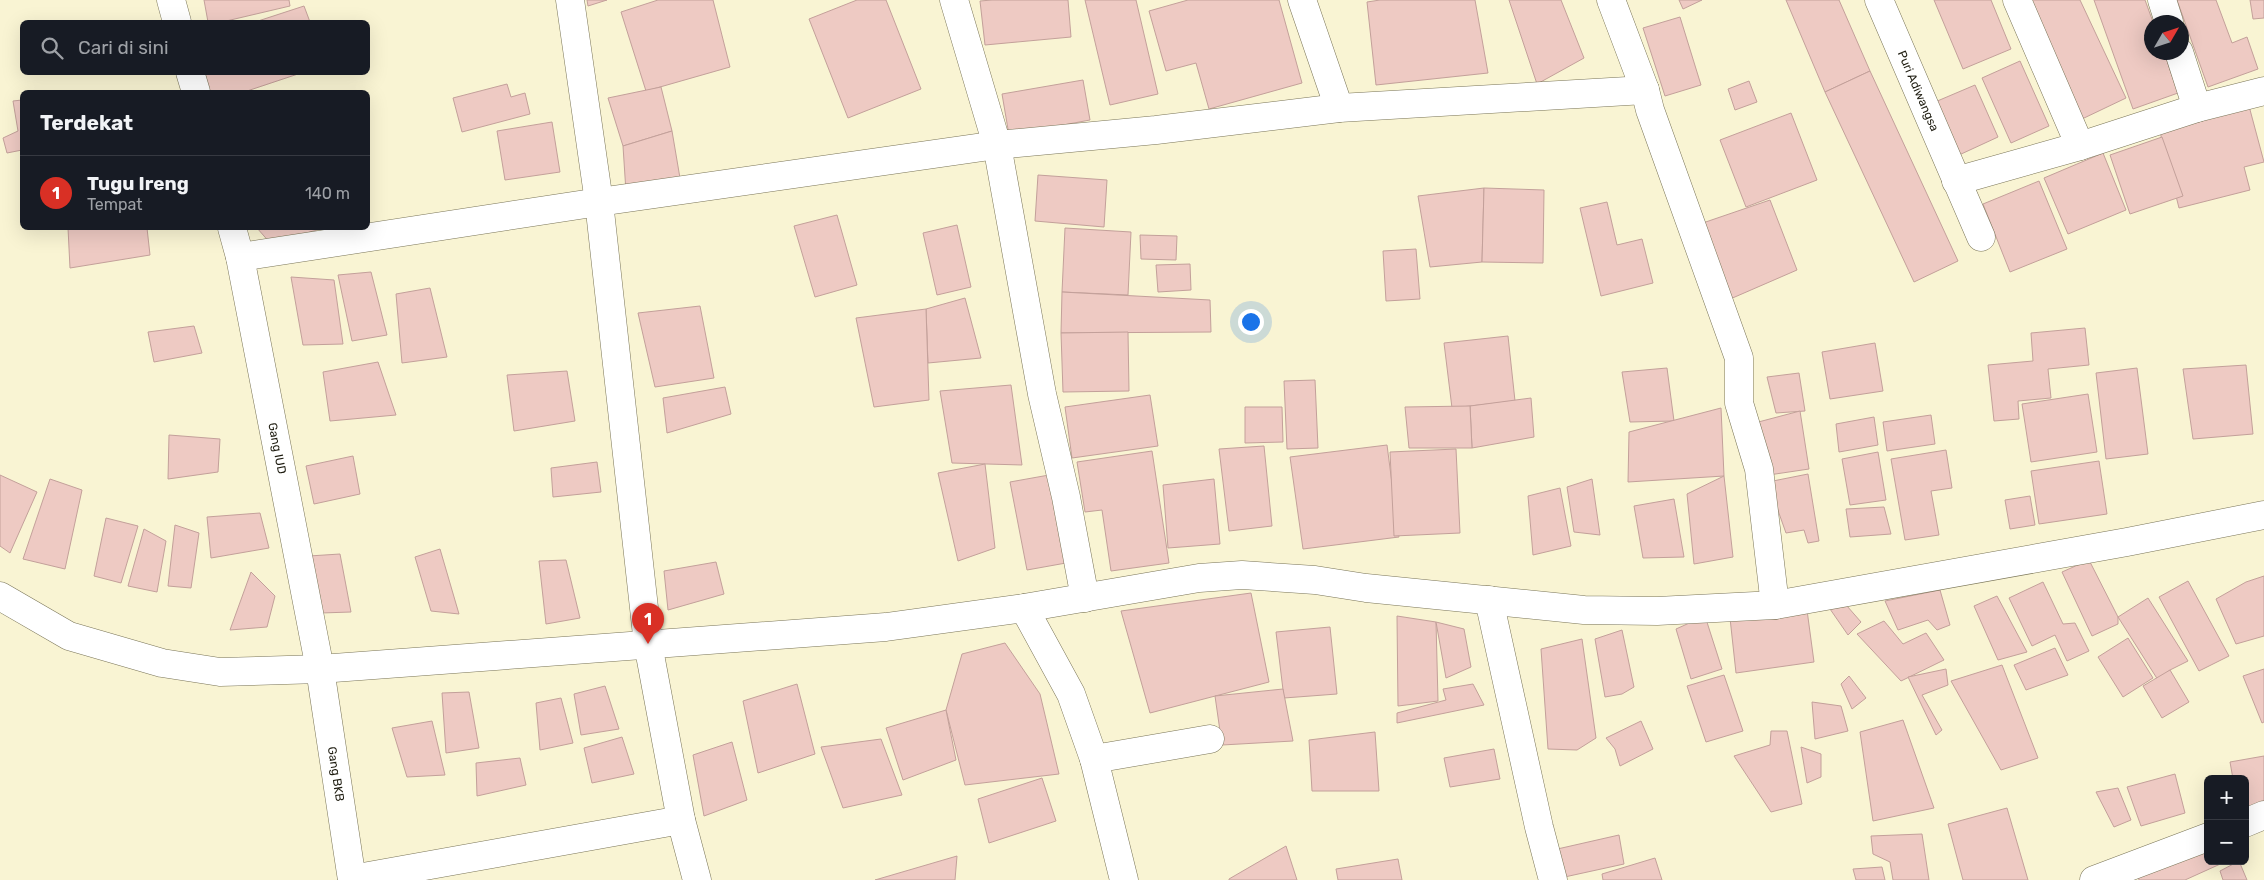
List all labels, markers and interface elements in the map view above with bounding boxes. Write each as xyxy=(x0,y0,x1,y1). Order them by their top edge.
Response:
north arrow xyxy=(2144,15,2189,60)
search box xyxy=(20,20,370,75)
icon: search xyxy=(38,34,66,62)
text: Cari di sini xyxy=(78,36,169,59)
street label: Puri Adiwangsa xyxy=(1895,49,1942,133)
text: Terdekat xyxy=(40,110,133,135)
text: Tugu Ireng xyxy=(87,172,189,195)
text: 1 xyxy=(52,184,60,203)
text: 140 m xyxy=(305,184,350,203)
text: Tempat xyxy=(87,195,142,214)
your location xyxy=(1238,309,1264,335)
street label: Gang IUD xyxy=(265,421,289,475)
pin: 1 xyxy=(632,603,664,644)
street label: Gang BKB xyxy=(325,746,347,803)
map controls xyxy=(2204,775,2249,865)
button: + xyxy=(2204,775,2249,820)
button: − xyxy=(2204,820,2249,865)

